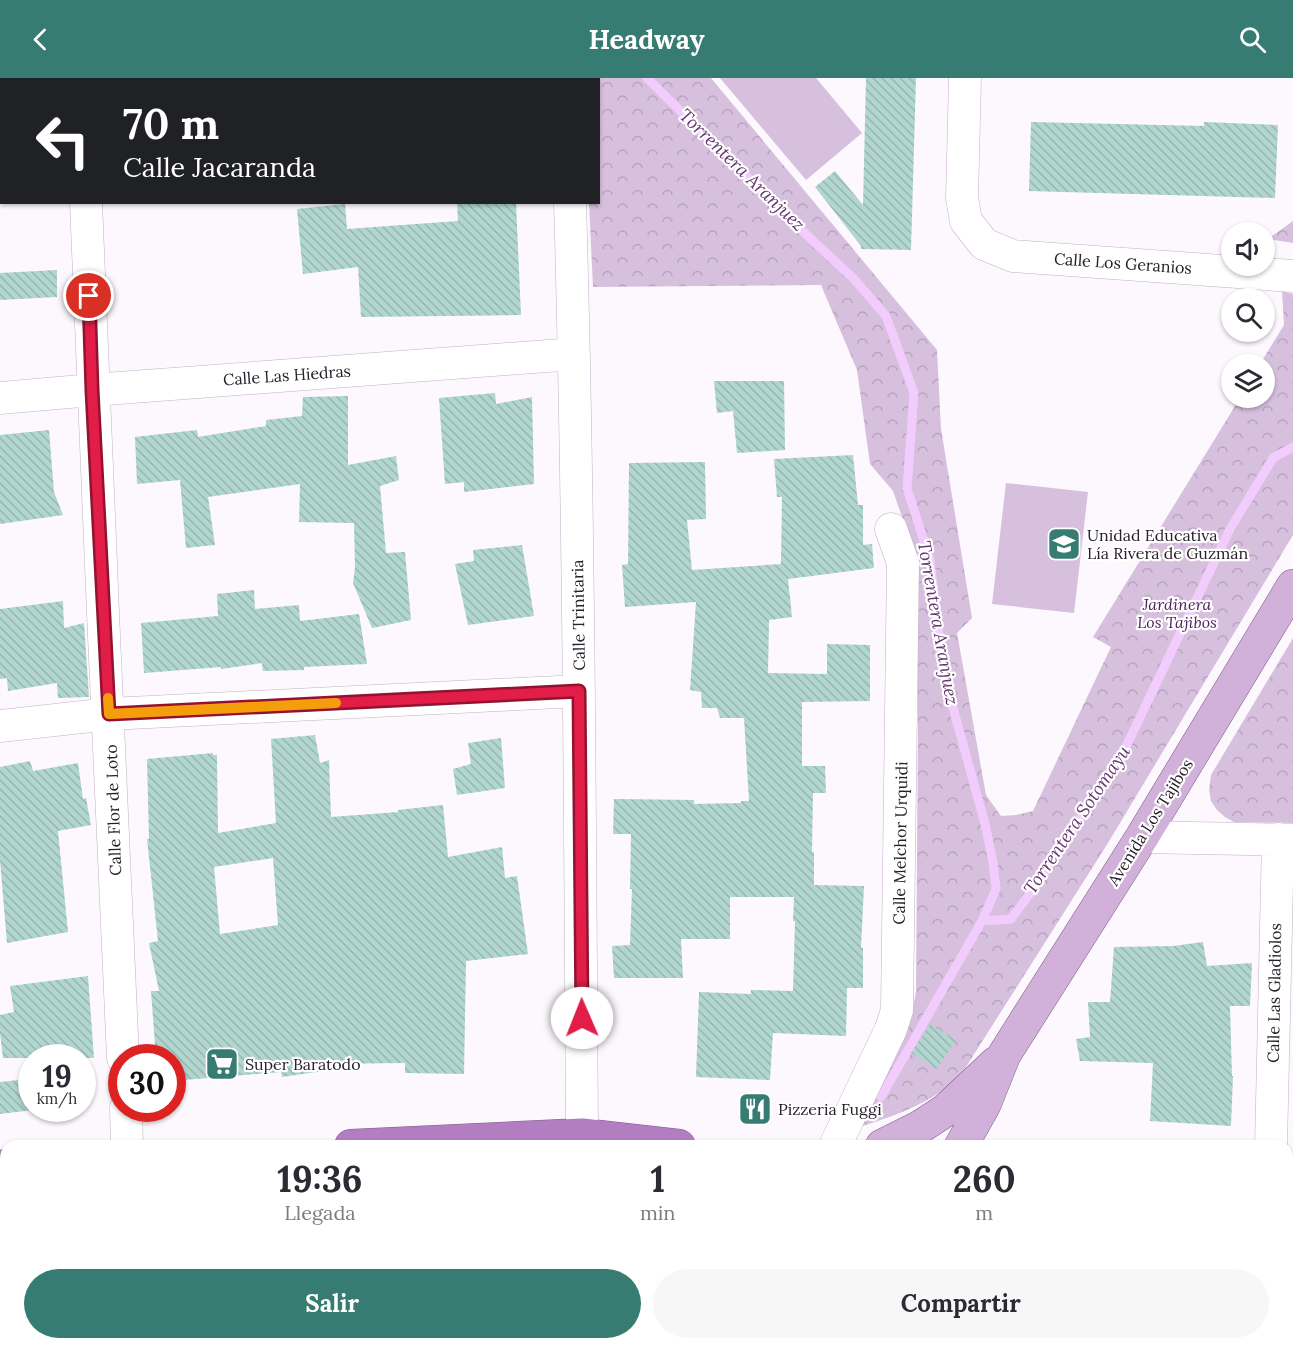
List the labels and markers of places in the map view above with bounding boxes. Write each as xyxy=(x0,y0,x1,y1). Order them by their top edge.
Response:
pin xyxy=(63,270,114,321)
place label: Unidad Educativa Lía Rivera de Guzmán xyxy=(1087,525,1249,563)
school or university icon: Unidad Educativa Lía Rivera de Guzmán xyxy=(1046,526,1082,562)
supermarket icon: Super Baratodo xyxy=(204,1046,240,1082)
place label: Super Baratodo xyxy=(245,1054,361,1074)
restaurant icon: Pizzeria Fuggi xyxy=(737,1091,773,1127)
place label: Pizzeria Fuggi xyxy=(778,1099,882,1119)

